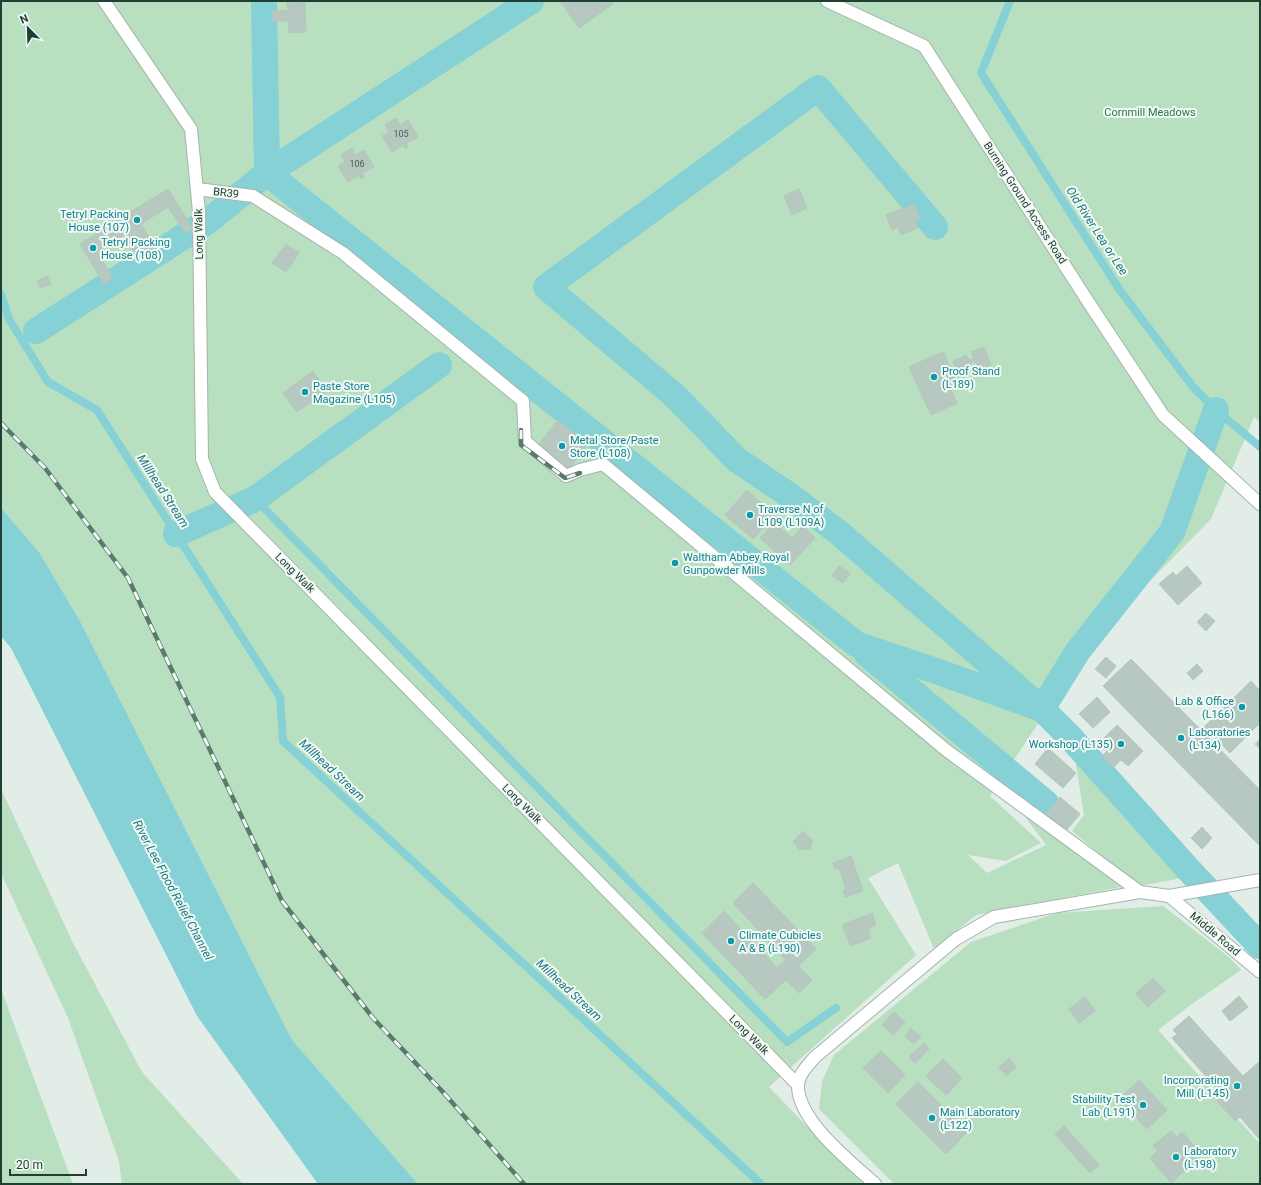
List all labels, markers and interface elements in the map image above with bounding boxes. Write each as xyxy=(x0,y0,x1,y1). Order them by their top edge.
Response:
north arrow xyxy=(8,8,48,48)
text: N xyxy=(18,12,31,27)
park label: Cornmill Meadows xyxy=(1104,106,1196,119)
house number: 105 xyxy=(393,129,409,139)
street label: Burning Ground Access Road xyxy=(981,140,1069,266)
house number: 106 xyxy=(349,159,365,169)
water label: Old River Lea or Lee xyxy=(1063,184,1131,278)
street label: BR39 xyxy=(212,185,240,201)
place label: Tetryl Packing House (107) xyxy=(60,208,129,234)
street label: Long Walk xyxy=(192,208,206,260)
marker: Tetryl Packing House (107) xyxy=(132,215,142,225)
place label: Tetryl Packing House (108) xyxy=(101,236,170,262)
marker: Tetryl Packing House (108) xyxy=(88,243,98,253)
place label: Proof Stand (L189) xyxy=(942,365,1000,391)
marker: Proof Stand (L189) xyxy=(929,372,939,382)
place label: Paste Store Magazine (L105) xyxy=(313,380,396,406)
marker: Paste Store Magazine (L105) xyxy=(300,387,310,397)
place label: Metal Store/Paste Store (L108) xyxy=(570,434,659,460)
marker: Metal Store/Paste Store (L108) xyxy=(557,441,567,451)
water label: Millhead Stream xyxy=(134,452,192,530)
place label: Traverse N of L109 (L109A) xyxy=(758,503,825,529)
marker: Traverse N of L109 (L109A) xyxy=(745,510,755,520)
street label: Long Walk xyxy=(272,550,318,596)
place label: Waltham Abbey Royal Gunpowder Mills xyxy=(683,551,789,577)
marker: Waltham Abbey Royal Gunpowder Mills xyxy=(670,558,680,568)
place label: Lab & Office (L166) xyxy=(1175,695,1234,721)
marker: Lab & Office (L166) xyxy=(1237,702,1247,712)
place label: Laboratories (L134) xyxy=(1189,726,1251,752)
marker: Laboratories (L134) xyxy=(1176,733,1186,743)
water label: Millhead Stream xyxy=(296,736,368,804)
place label: Workshop (L135) xyxy=(1029,738,1113,751)
marker: Workshop (L135) xyxy=(1116,739,1126,749)
street label: Long Walk xyxy=(499,781,545,827)
water label: River Lee Flood Relief Channel xyxy=(130,818,216,963)
street label: Middle Road xyxy=(1187,909,1243,959)
place label: Climate Cubicles A & B (L190) xyxy=(739,929,822,955)
marker: Climate Cubicles A & B (L190) xyxy=(726,936,736,946)
water label: Millhead Stream xyxy=(533,956,605,1024)
street label: Long Walk xyxy=(726,1012,772,1058)
place label: Incorporating Mill (L145) xyxy=(1164,1074,1229,1100)
marker: Incorporating Mill (L145) xyxy=(1232,1081,1242,1091)
place label: Stability Test Lab (L191) xyxy=(1072,1093,1135,1119)
marker: Stability Test Lab (L191) xyxy=(1138,1100,1148,1110)
place label: Main Laboratory (L122) xyxy=(940,1106,1021,1132)
marker: Main Laboratory (L122) xyxy=(927,1113,937,1123)
place label: Laboratory (L198) xyxy=(1184,1145,1237,1171)
scale bar xyxy=(10,1151,86,1177)
marker: Laboratory (L198) xyxy=(1171,1152,1181,1162)
text: 20 m xyxy=(16,1158,43,1172)

